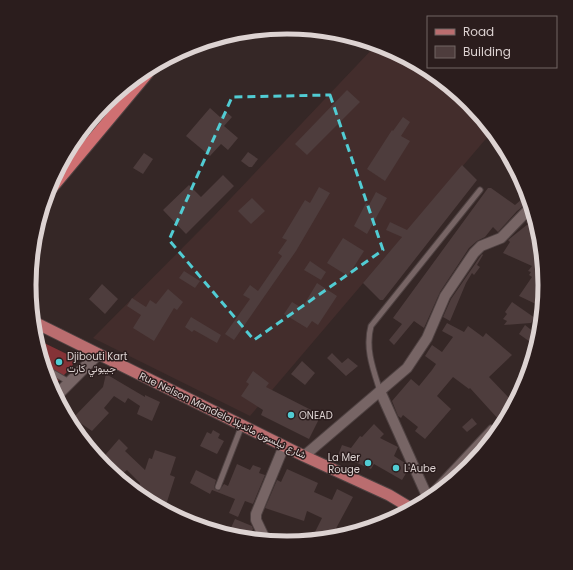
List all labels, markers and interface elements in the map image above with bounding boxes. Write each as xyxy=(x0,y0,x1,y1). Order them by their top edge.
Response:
legend xyxy=(427,16,557,68)
text: Road xyxy=(463,23,494,40)
text: Building xyxy=(463,43,511,60)
place label: Djibouti Kart جيبوتي كارت xyxy=(67,349,128,377)
marker: Djibouti Kart جيبوتي كارت xyxy=(54,357,64,367)
street label: Rue Nelson Mandela شارع نيلسون مانديلا xyxy=(137,368,309,463)
place label: ONEAD xyxy=(299,408,333,423)
marker: ONEAD xyxy=(286,410,296,420)
place label: La Mer Rouge xyxy=(328,450,360,477)
marker: La Mer Rouge xyxy=(363,458,373,468)
place label: L'Aube xyxy=(404,461,436,476)
marker: L'Aube xyxy=(391,463,401,473)

